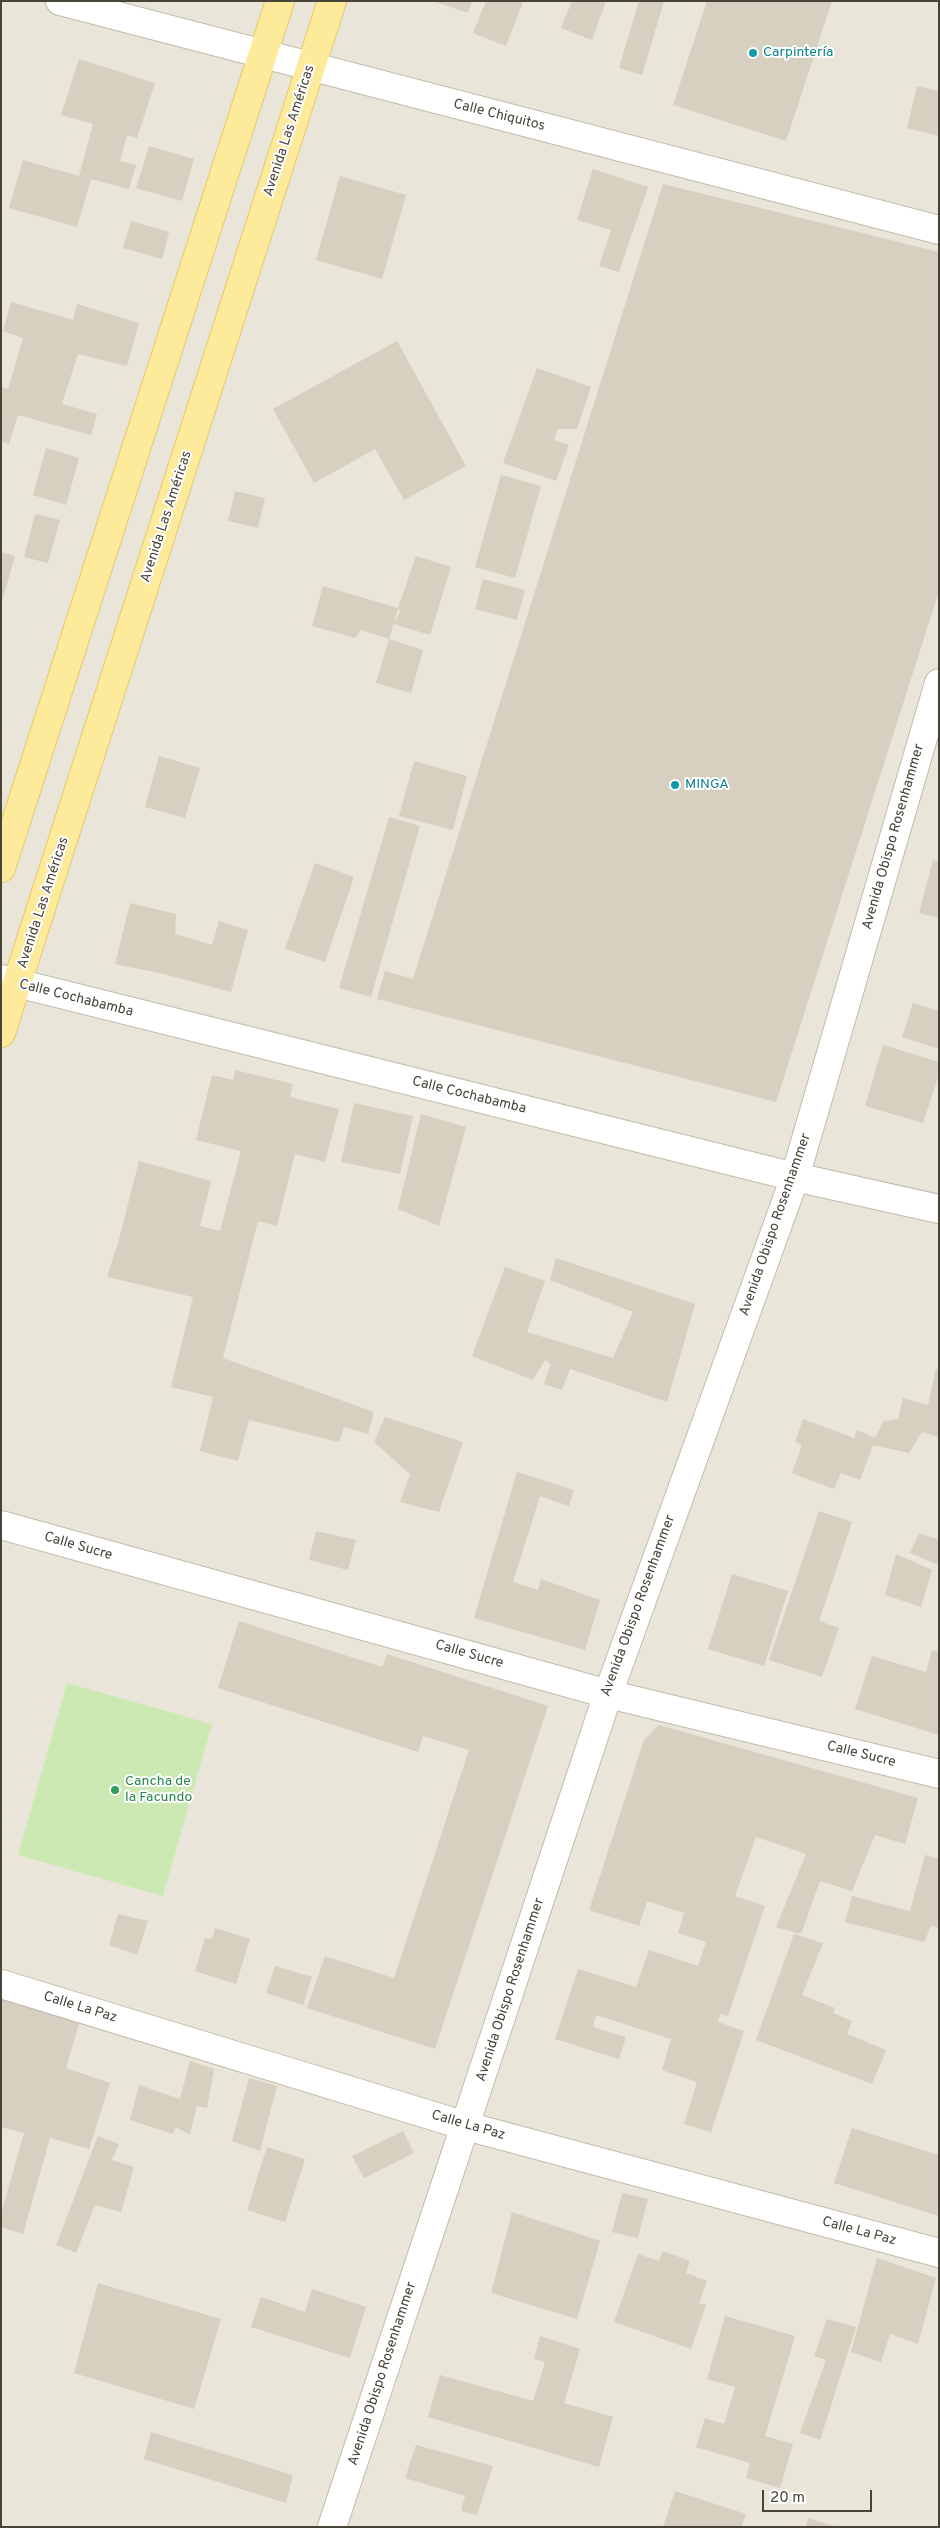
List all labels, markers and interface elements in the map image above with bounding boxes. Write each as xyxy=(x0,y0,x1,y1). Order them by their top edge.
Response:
place label: Carpintería xyxy=(763,45,833,61)
marker: Carpintería xyxy=(747,47,759,59)
street label: Avenida Las Américas xyxy=(261,63,319,199)
street label: Calle Chiquitos xyxy=(451,97,547,135)
street label: Avenida Las Américas xyxy=(138,449,196,585)
street label: Avenida Obispo Rosenhammer xyxy=(859,742,929,932)
place label: MINGA xyxy=(685,777,729,793)
marker: MINGA xyxy=(669,779,681,791)
street label: Avenida Las Américas xyxy=(15,835,73,971)
street label: Calle Cochabamba xyxy=(17,977,135,1021)
street label: Calle Cochabamba xyxy=(410,1074,528,1118)
street label: Avenida Obispo Rosenhammer xyxy=(737,1131,815,1319)
street label: Avenida Obispo Rosenhammer xyxy=(598,1513,680,1699)
street label: Calle Sucre xyxy=(42,1529,114,1565)
street label: Calle Sucre xyxy=(433,1637,505,1673)
street label: Calle Sucre xyxy=(825,1738,897,1772)
place label: Cancha de la Facundo xyxy=(125,1774,192,1806)
marker: Cancha de la Facundo xyxy=(109,1784,121,1796)
street label: Avenida Obispo Rosenhammer xyxy=(473,1896,549,2084)
street label: Calle La Paz xyxy=(41,1989,119,2027)
street label: Calle La Paz xyxy=(429,2107,507,2145)
street label: Calle La Paz xyxy=(820,2214,898,2250)
street label: Avenida Obispo Rosenhammer xyxy=(345,2280,421,2468)
scale bar xyxy=(765,2480,875,2512)
text: 20 m xyxy=(770,2489,805,2508)

